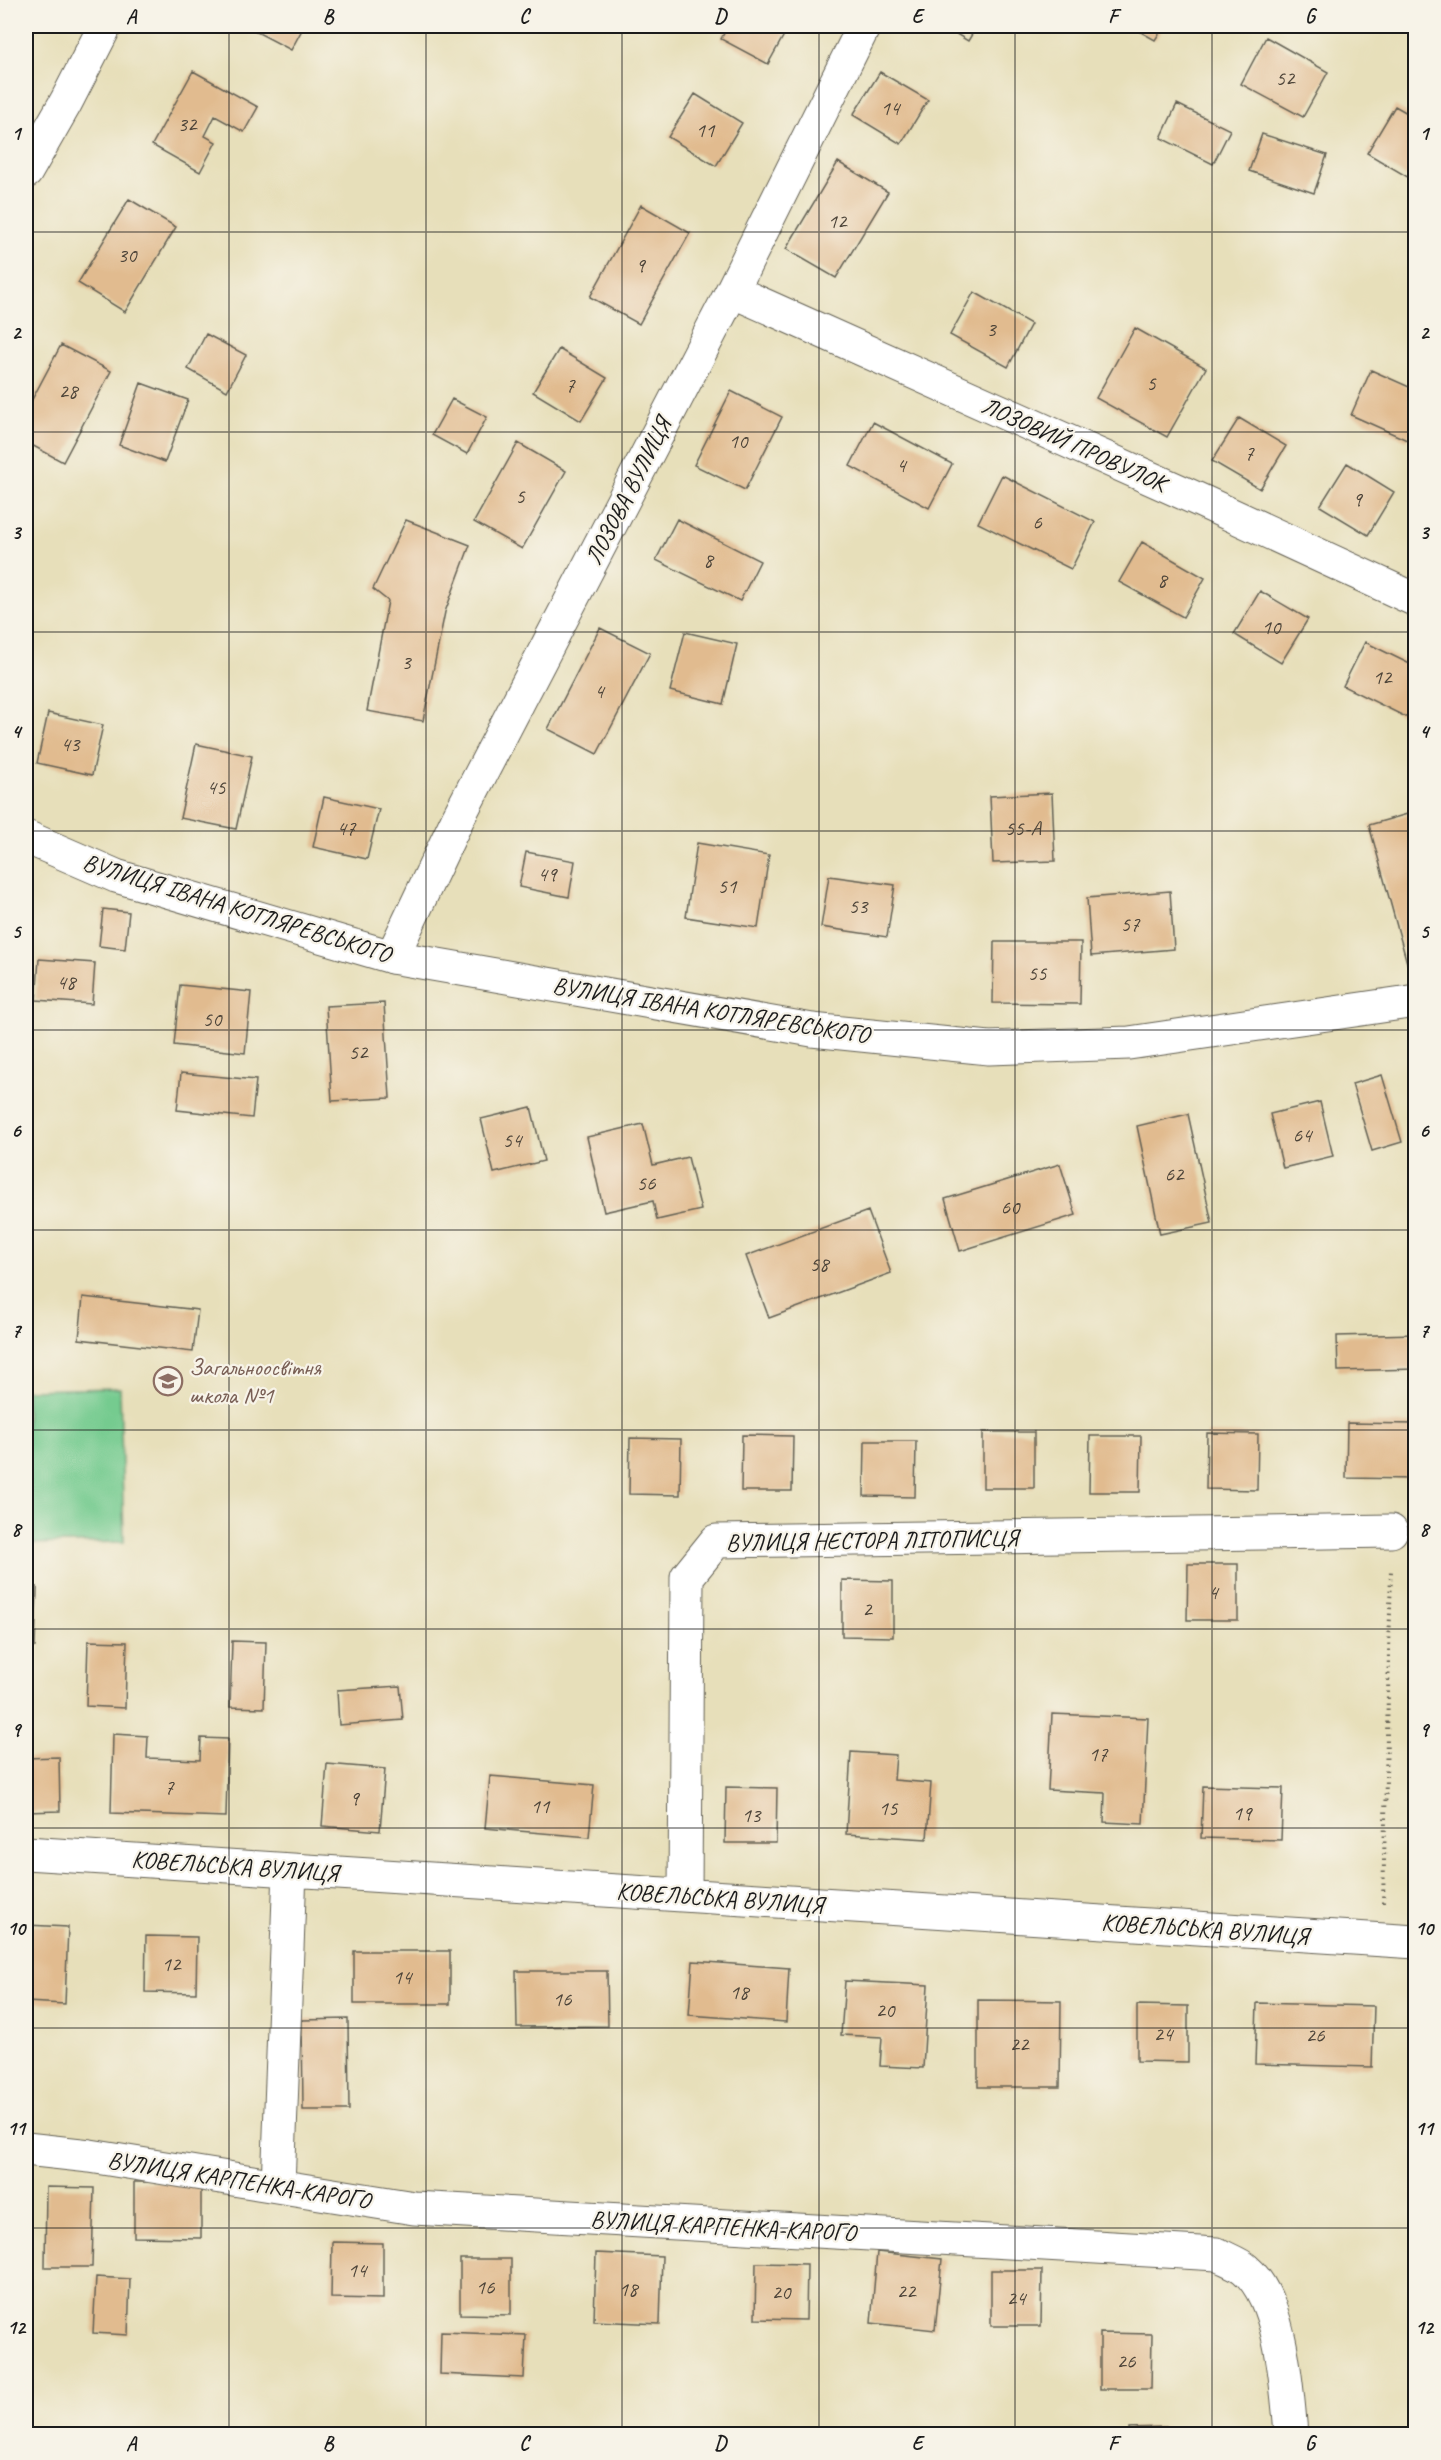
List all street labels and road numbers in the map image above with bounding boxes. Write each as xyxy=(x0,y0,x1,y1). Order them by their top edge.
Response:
street label: ЛОЗОВИЙ ПРОВУЛОК xyxy=(977,390,1175,500)
street label: ЛОЗОВА ВУЛИЦЯ xyxy=(578,410,679,569)
street label: ВУЛИЦЯ ІВАНА КОТЛЯРЕВСЬКОГО xyxy=(80,847,397,970)
street label: ВУЛИЦЯ ІВАНА КОТЛЯРЕВСЬКОГО xyxy=(551,970,874,1050)
street label: ВУЛИЦЯ НЕСТОРА ЛІТОПИСЦЯ xyxy=(726,1522,1022,1558)
street label: КОВЕЛЬСЬКА ВУЛИЦЯ xyxy=(131,1844,343,1888)
street label: КОВЕЛЬСЬКА ВУЛИЦЯ xyxy=(616,1876,828,1920)
street label: КОВЕЛЬСЬКА ВУЛИЦЯ xyxy=(1101,1907,1313,1951)
street label: ВУЛИЦЯ КАРПЕНКА-КАРОГО xyxy=(106,2144,375,2216)
street label: ВУЛИЦЯ КАРПЕНКА-КАРОГО xyxy=(590,2204,859,2248)

